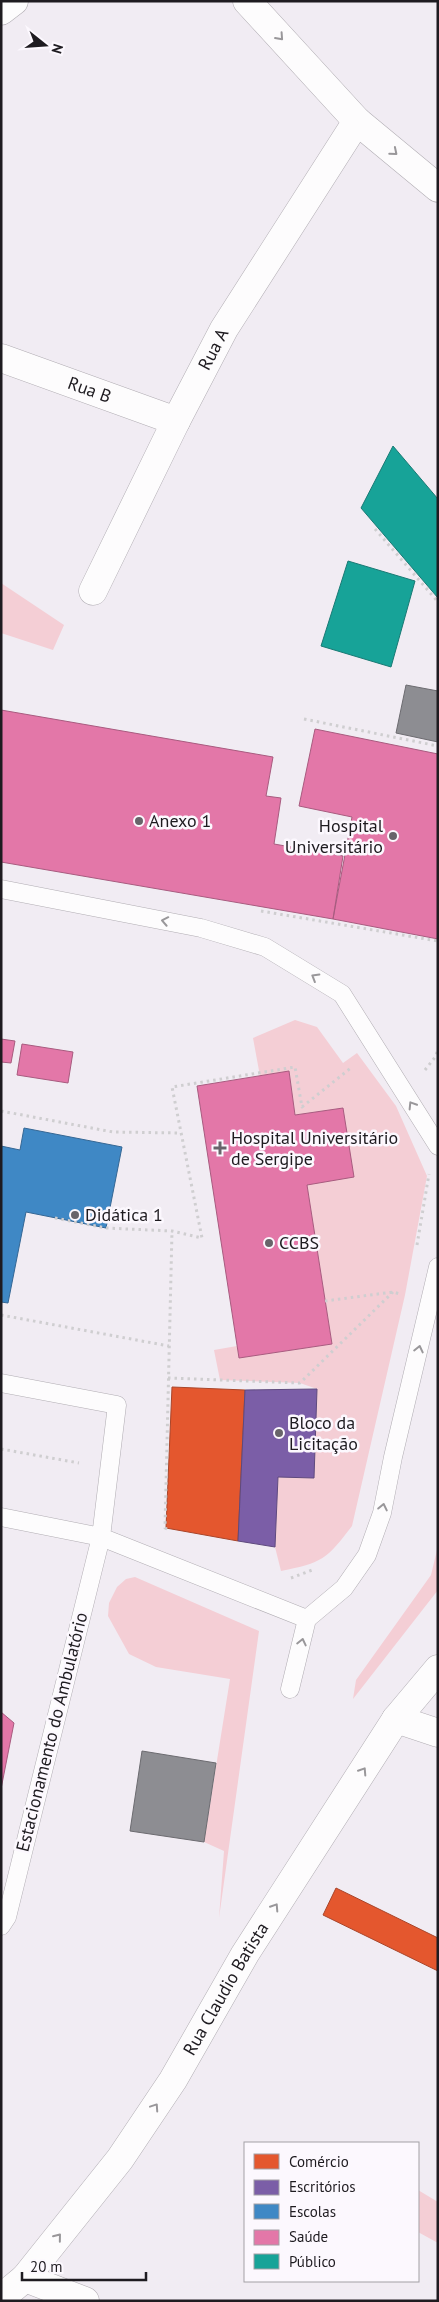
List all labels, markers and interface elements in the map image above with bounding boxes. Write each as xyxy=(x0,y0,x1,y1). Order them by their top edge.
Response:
north arrow xyxy=(20,20,70,70)
one-way arrow xyxy=(274,32,283,41)
text: N xyxy=(47,42,67,56)
one-way arrow xyxy=(388,147,397,155)
street label: Rua A xyxy=(193,324,234,374)
street label: Rua B xyxy=(65,371,114,408)
place label: Anexo 1 xyxy=(149,809,211,832)
place label: Hospital Universitário xyxy=(285,814,384,858)
marker: Anexo 1 xyxy=(133,815,145,827)
marker: Hospital Universitário xyxy=(387,830,399,842)
one-way arrow xyxy=(160,917,169,927)
one-way arrow xyxy=(312,974,321,984)
one-way arrow xyxy=(408,1101,418,1110)
place label: Hospital Universitário de Sergipe xyxy=(231,1126,398,1170)
marker: Hospital Universitário de Sergipe xyxy=(213,1141,227,1155)
place label: Didática 1 xyxy=(85,1203,163,1226)
marker: Didática 1 xyxy=(69,1209,81,1221)
place label: CCBS xyxy=(279,1231,319,1254)
marker: CCBS xyxy=(263,1237,275,1249)
one-way arrow xyxy=(413,1344,424,1353)
place label: Bloco da Licitação xyxy=(289,1411,358,1455)
marker: Bloco da Licitação xyxy=(273,1427,285,1439)
one-way arrow xyxy=(377,1503,388,1512)
street label: Estacionamento do Ambulatório xyxy=(11,1610,92,1854)
one-way arrow xyxy=(296,1637,307,1646)
one-way arrow xyxy=(357,1767,366,1777)
one-way arrow xyxy=(269,1904,278,1913)
street label: Rua Claudio Batista xyxy=(178,1918,273,2059)
one-way arrow xyxy=(149,2103,158,2112)
legend xyxy=(244,2142,419,2282)
text: Comércio xyxy=(289,2152,349,2171)
text: Escritórios xyxy=(289,2177,356,2196)
text: Escolas xyxy=(289,2202,336,2221)
text: Saúde xyxy=(289,2227,328,2246)
one-way arrow xyxy=(53,2234,61,2243)
scale bar xyxy=(22,2250,146,2282)
text: Público xyxy=(289,2252,336,2271)
text: 20 m xyxy=(30,2257,63,2276)

